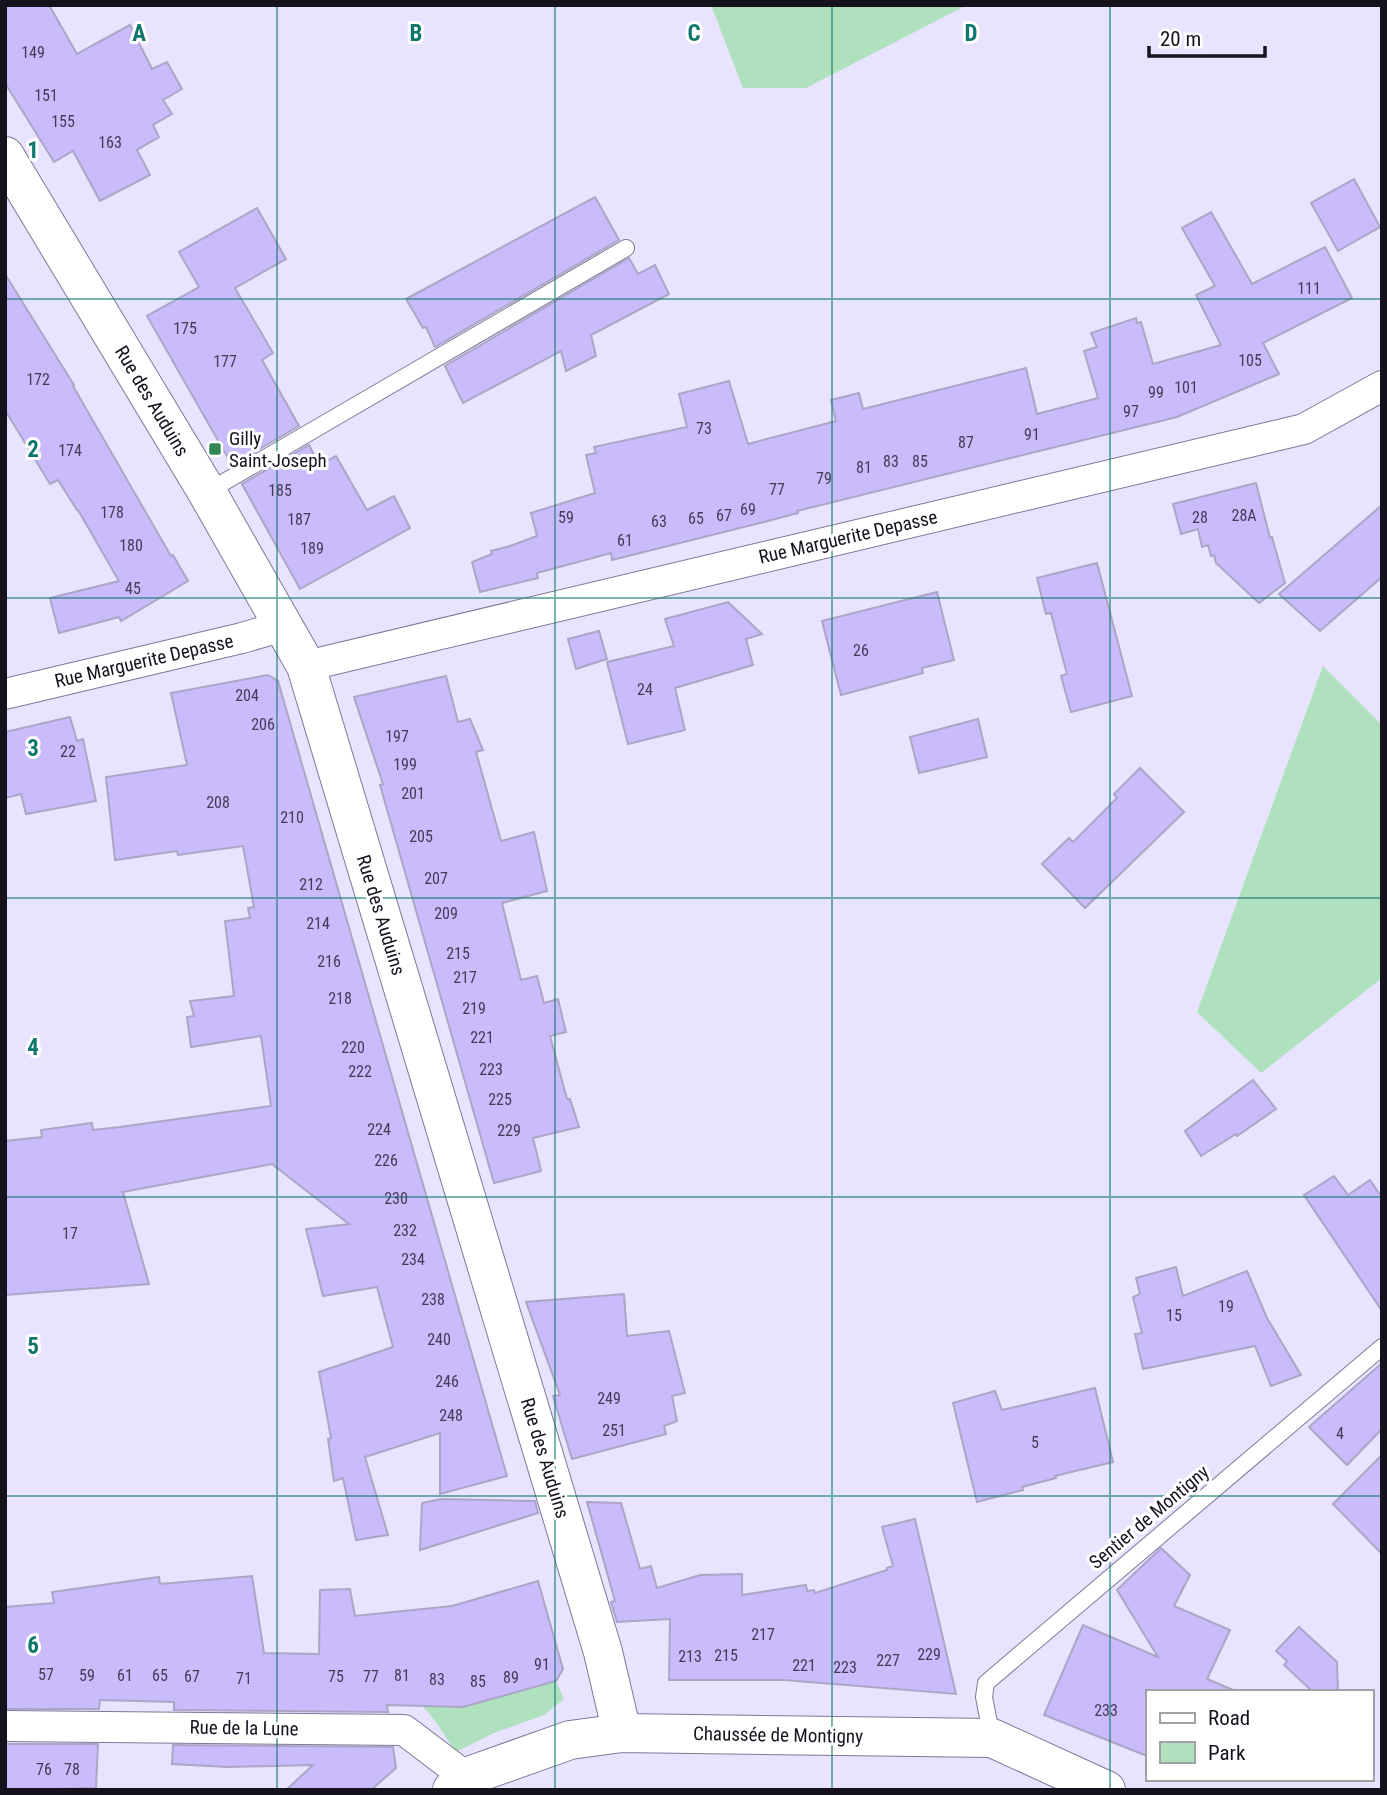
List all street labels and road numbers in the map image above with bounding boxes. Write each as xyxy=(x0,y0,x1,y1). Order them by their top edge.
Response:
street label: Rue des Auduins xyxy=(110,342,194,460)
street label: Rue Marguerite Depasse xyxy=(756,505,940,569)
street label: Rue Marguerite Depasse xyxy=(52,629,236,693)
street label: Rue des Auduins xyxy=(352,852,410,978)
street label: Rue des Auduins xyxy=(516,1395,574,1521)
street label: Sentier de Montigny xyxy=(1084,1460,1214,1574)
street label: Rue de la Lune xyxy=(189,1716,299,1740)
street label: Chaussée de Montigny xyxy=(693,1722,863,1748)

